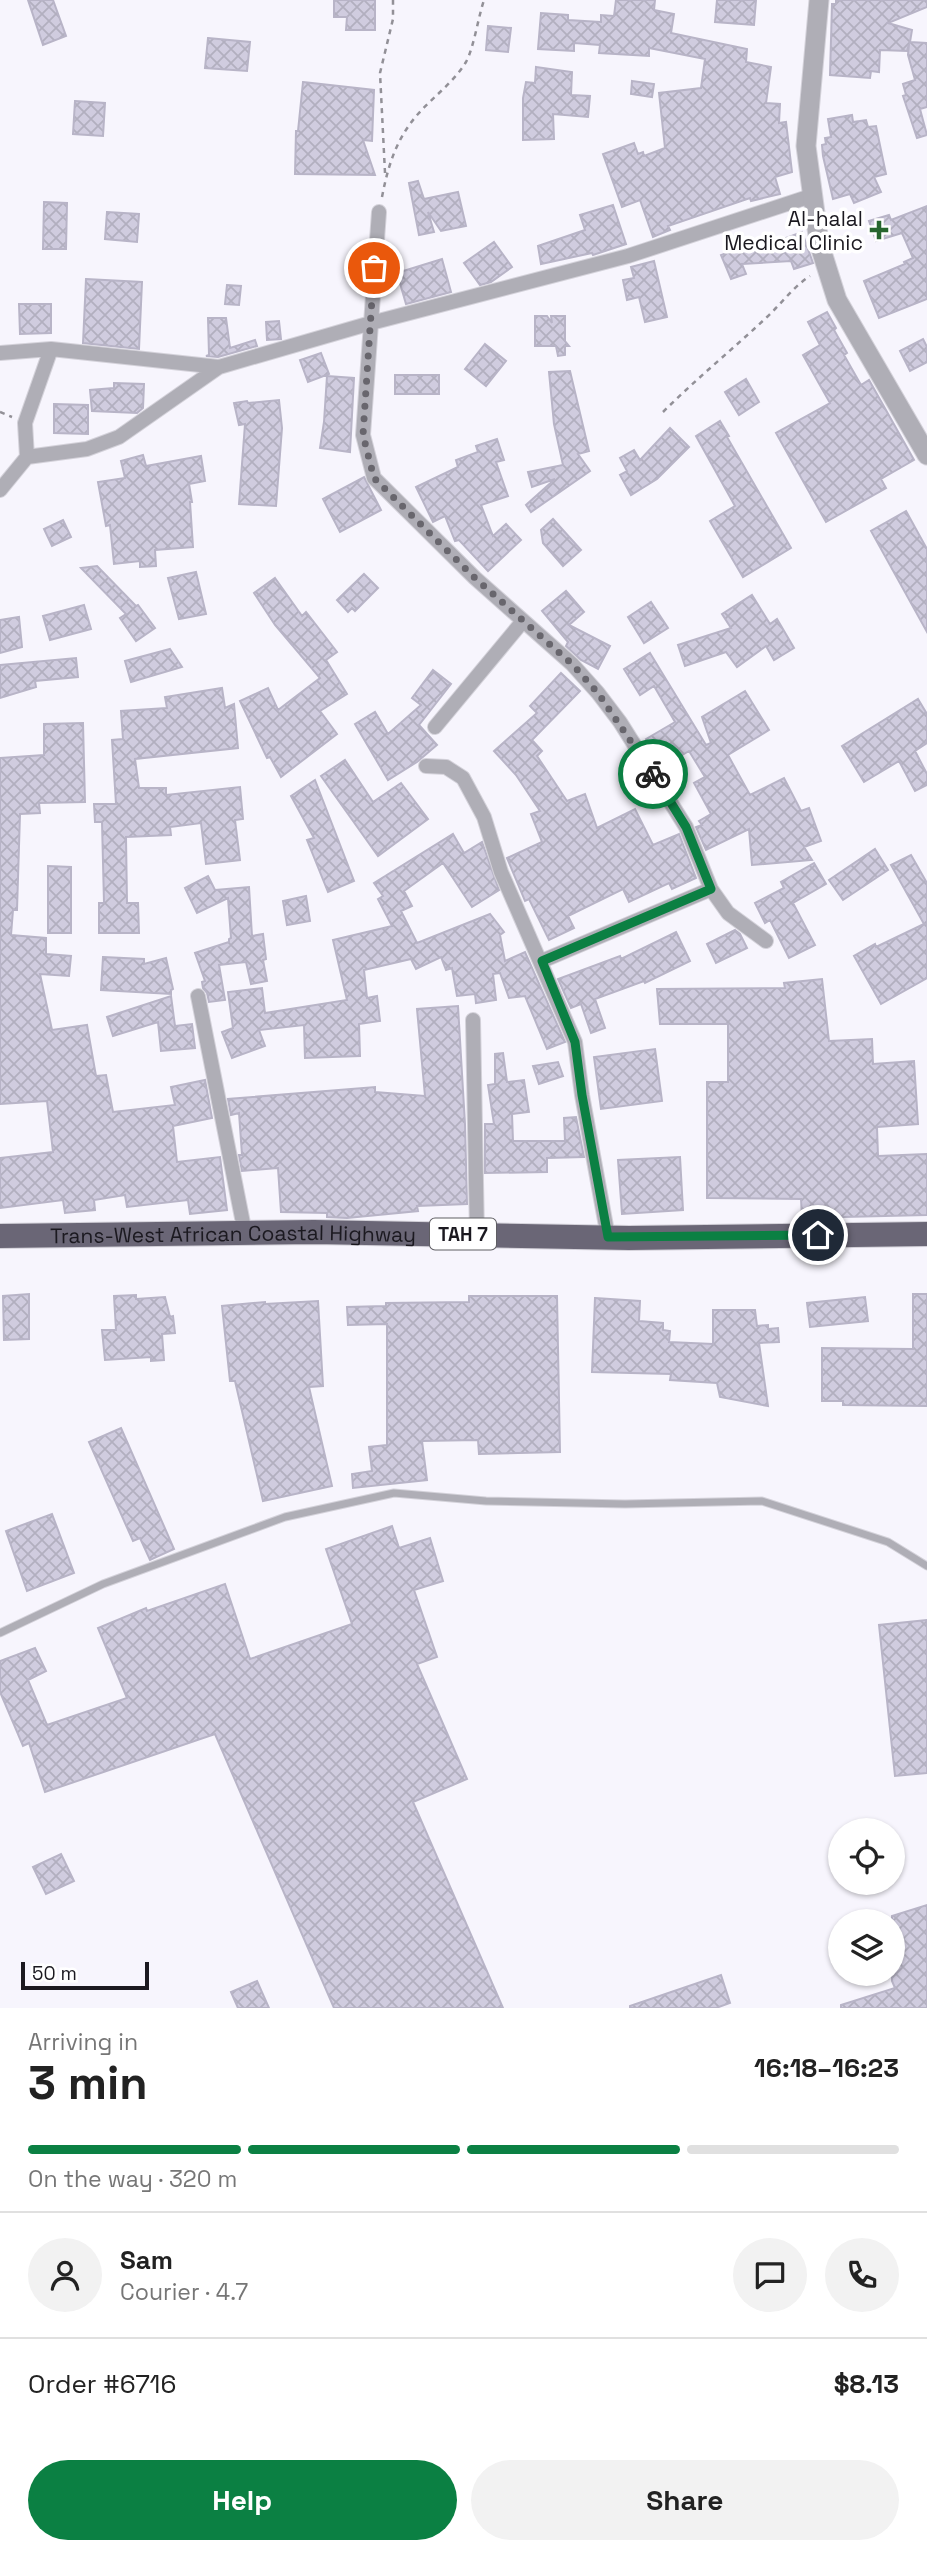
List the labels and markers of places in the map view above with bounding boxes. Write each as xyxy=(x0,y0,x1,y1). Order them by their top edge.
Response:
place label: Al-halal Medical Clinic xyxy=(724,205,863,256)
marker: Al-halal Medical Clinic xyxy=(869,220,889,240)
pin xyxy=(344,238,404,298)
pin xyxy=(788,1205,848,1265)

